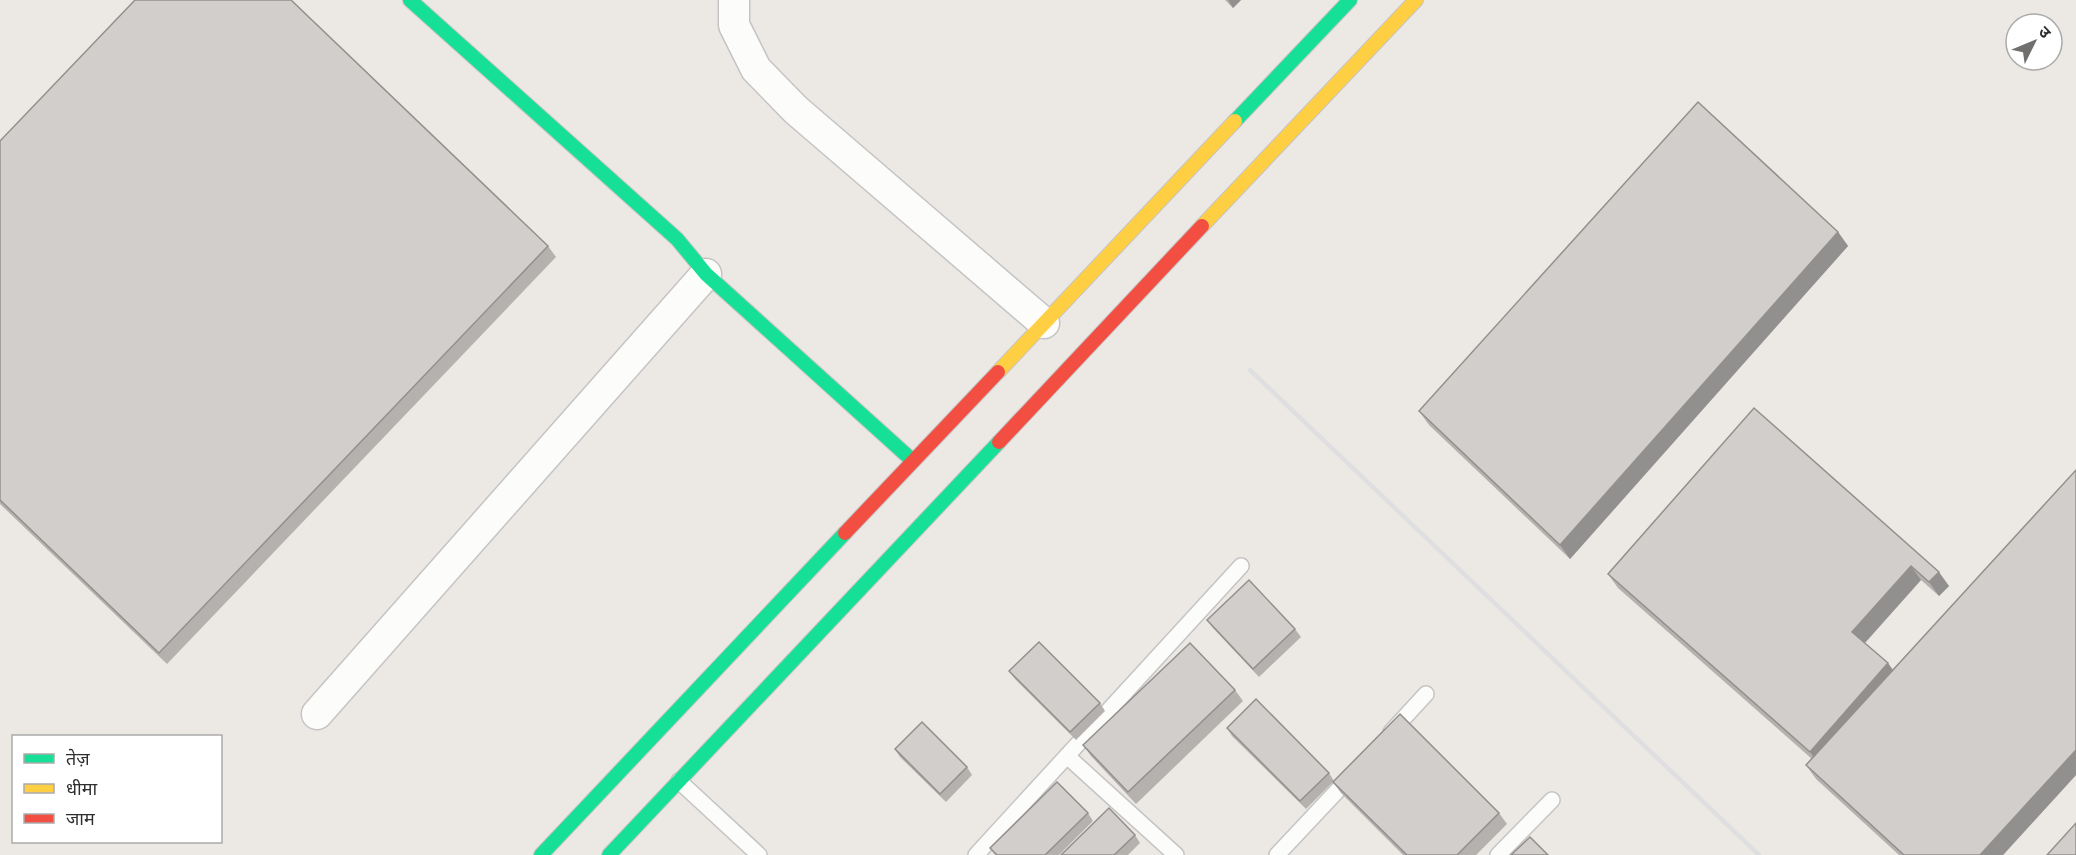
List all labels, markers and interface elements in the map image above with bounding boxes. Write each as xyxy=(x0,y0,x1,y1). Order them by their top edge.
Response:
north arrow xyxy=(2004,12,2064,72)
text: उ xyxy=(2034,23,2054,43)
legend xyxy=(12,735,222,843)
text: तेज़ xyxy=(66,748,90,770)
text: धीमा xyxy=(66,779,97,800)
text: जाम xyxy=(66,809,96,830)

